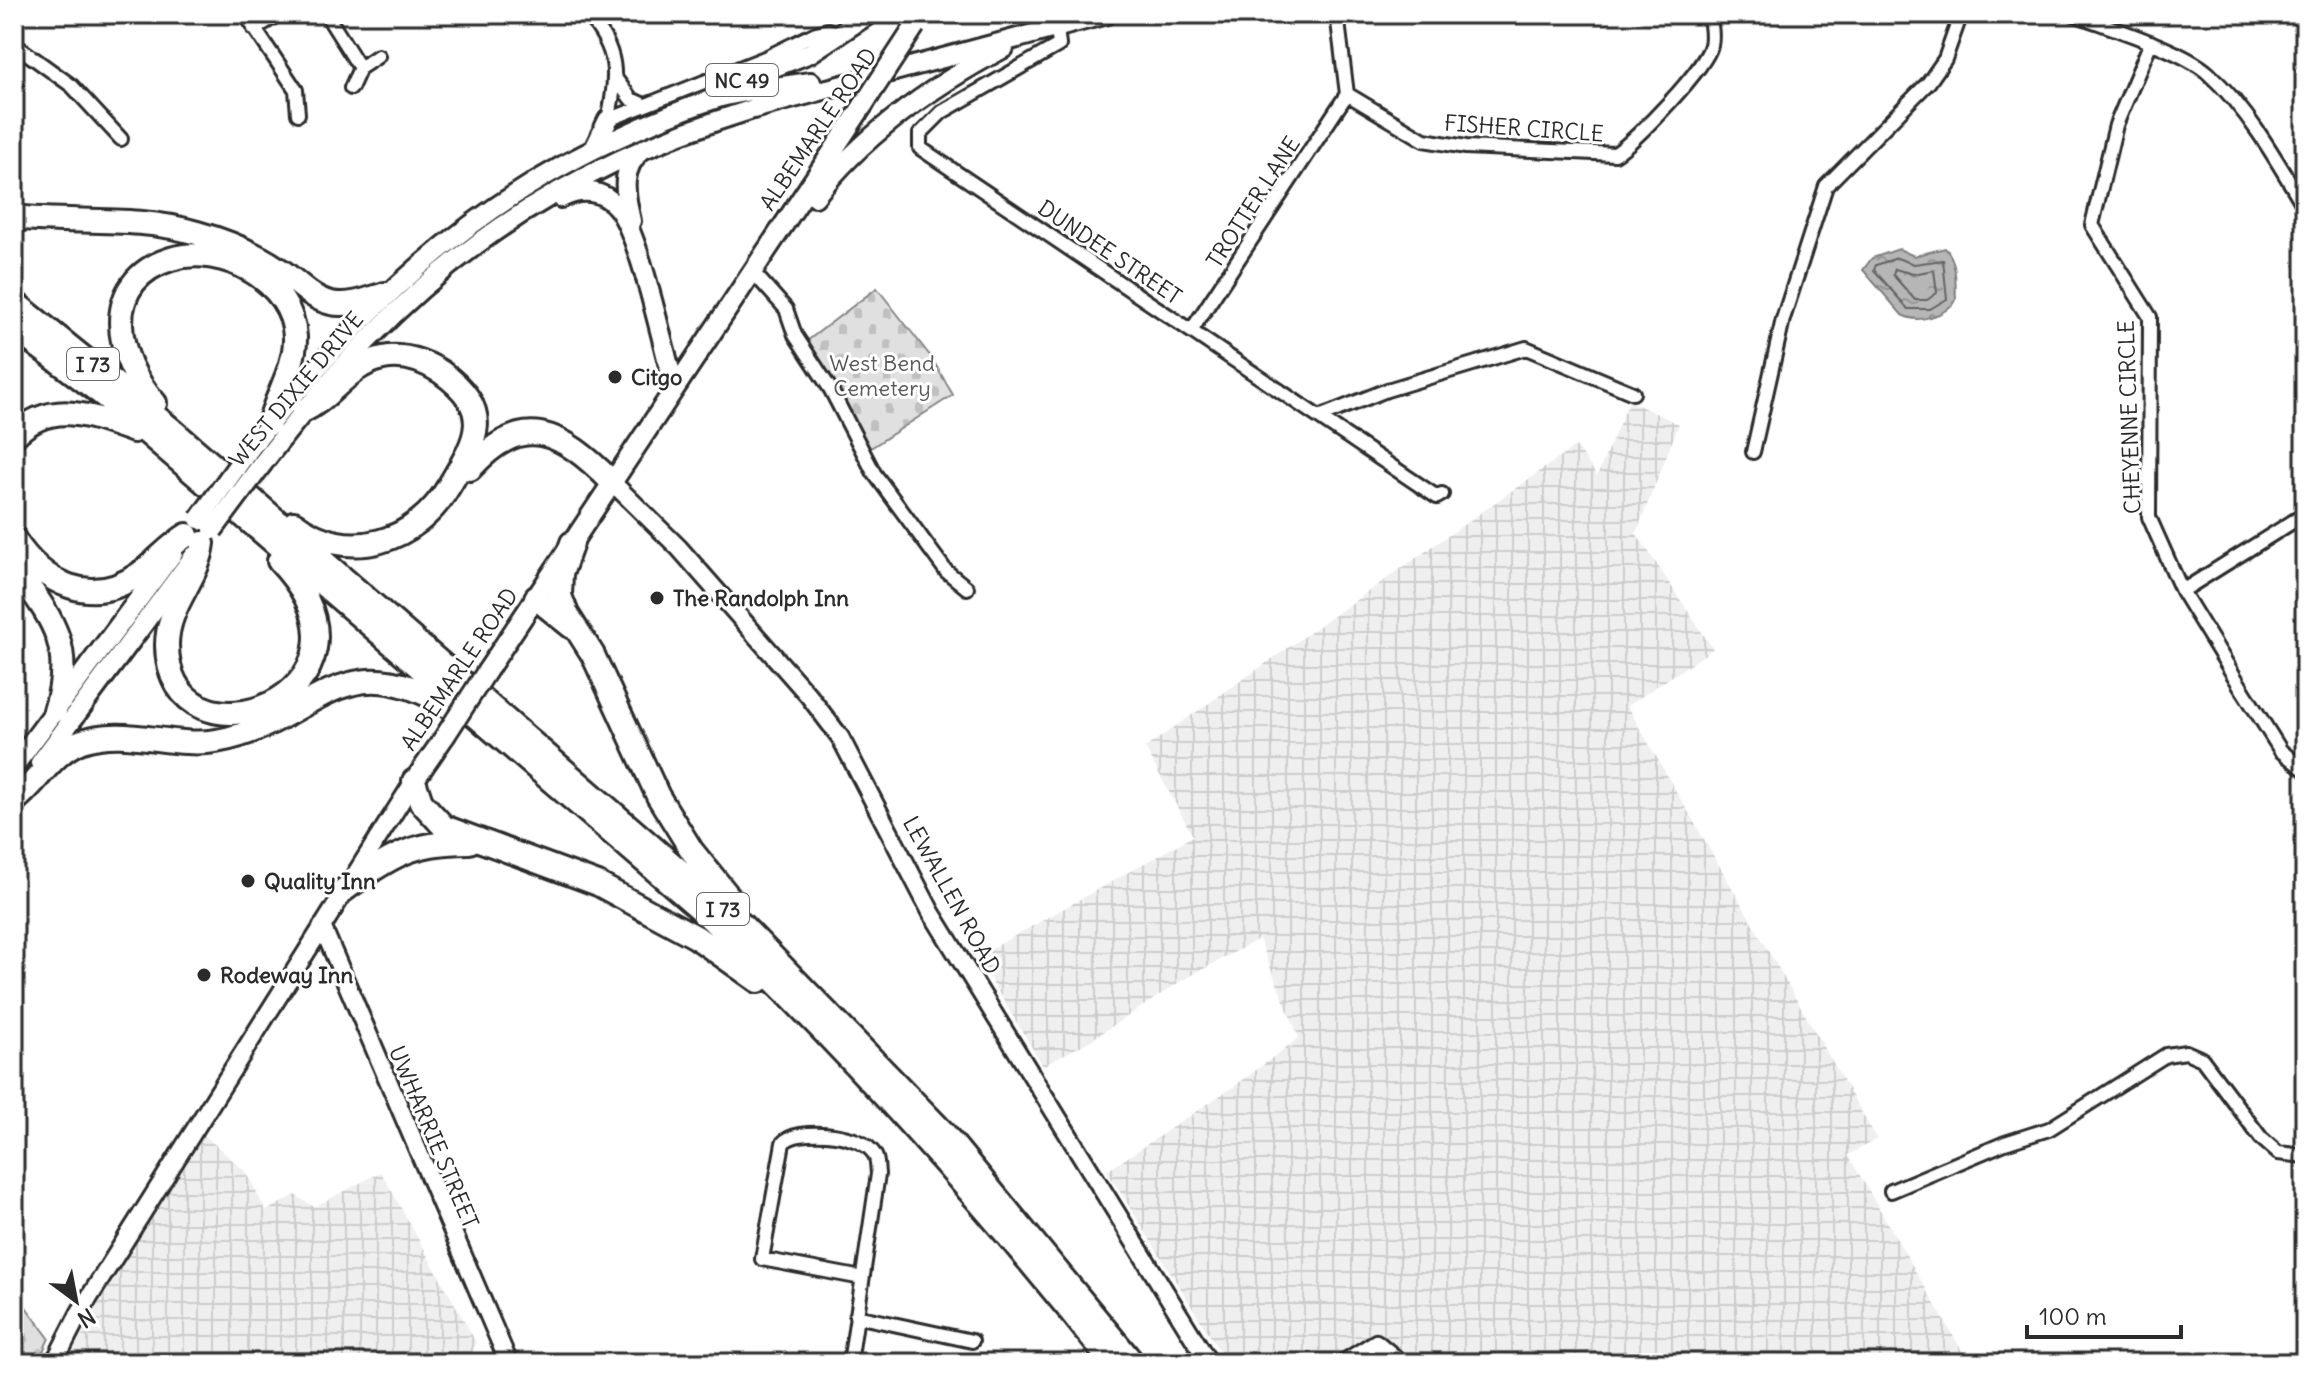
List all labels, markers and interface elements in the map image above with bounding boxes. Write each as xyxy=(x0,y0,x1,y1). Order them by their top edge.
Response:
street label: ALBEMARLE ROAD xyxy=(753,42,883,216)
road number: NC 49 xyxy=(706,64,778,96)
street label: FISHER CIRCLE xyxy=(1443,108,1605,148)
street label: TROTTER LANE xyxy=(1200,131,1306,273)
street label: DUNDEE STREET xyxy=(1033,194,1187,310)
street label: WEST DIXIE DRIVE xyxy=(223,306,369,472)
street label: CHEYENNE CIRCLE xyxy=(2112,320,2146,514)
road number: I 73 xyxy=(67,348,119,380)
park label: West Bend Cemetery xyxy=(829,349,935,402)
place label: Citgo xyxy=(631,363,682,391)
marker: Citgo xyxy=(606,368,624,386)
street label: ALBEMARLE ROAD xyxy=(394,582,524,756)
place label: The Randolph Inn xyxy=(673,584,849,612)
marker: The Randolph Inn xyxy=(648,589,666,607)
street label: LEWALLEN ROAD xyxy=(897,811,1007,979)
place label: Quality Inn xyxy=(264,867,376,895)
marker: Quality Inn xyxy=(239,872,257,890)
road number: I 73 xyxy=(697,893,749,925)
place label: Rodeway Inn xyxy=(220,961,354,989)
marker: Rodeway Inn xyxy=(195,966,213,984)
street label: UWHARRIE STREET xyxy=(383,1041,485,1233)
north arrow xyxy=(36,1261,116,1341)
scale bar xyxy=(2027,1289,2181,1339)
text: 100 m xyxy=(2039,1301,2107,1331)
text: N xyxy=(73,1302,100,1334)

